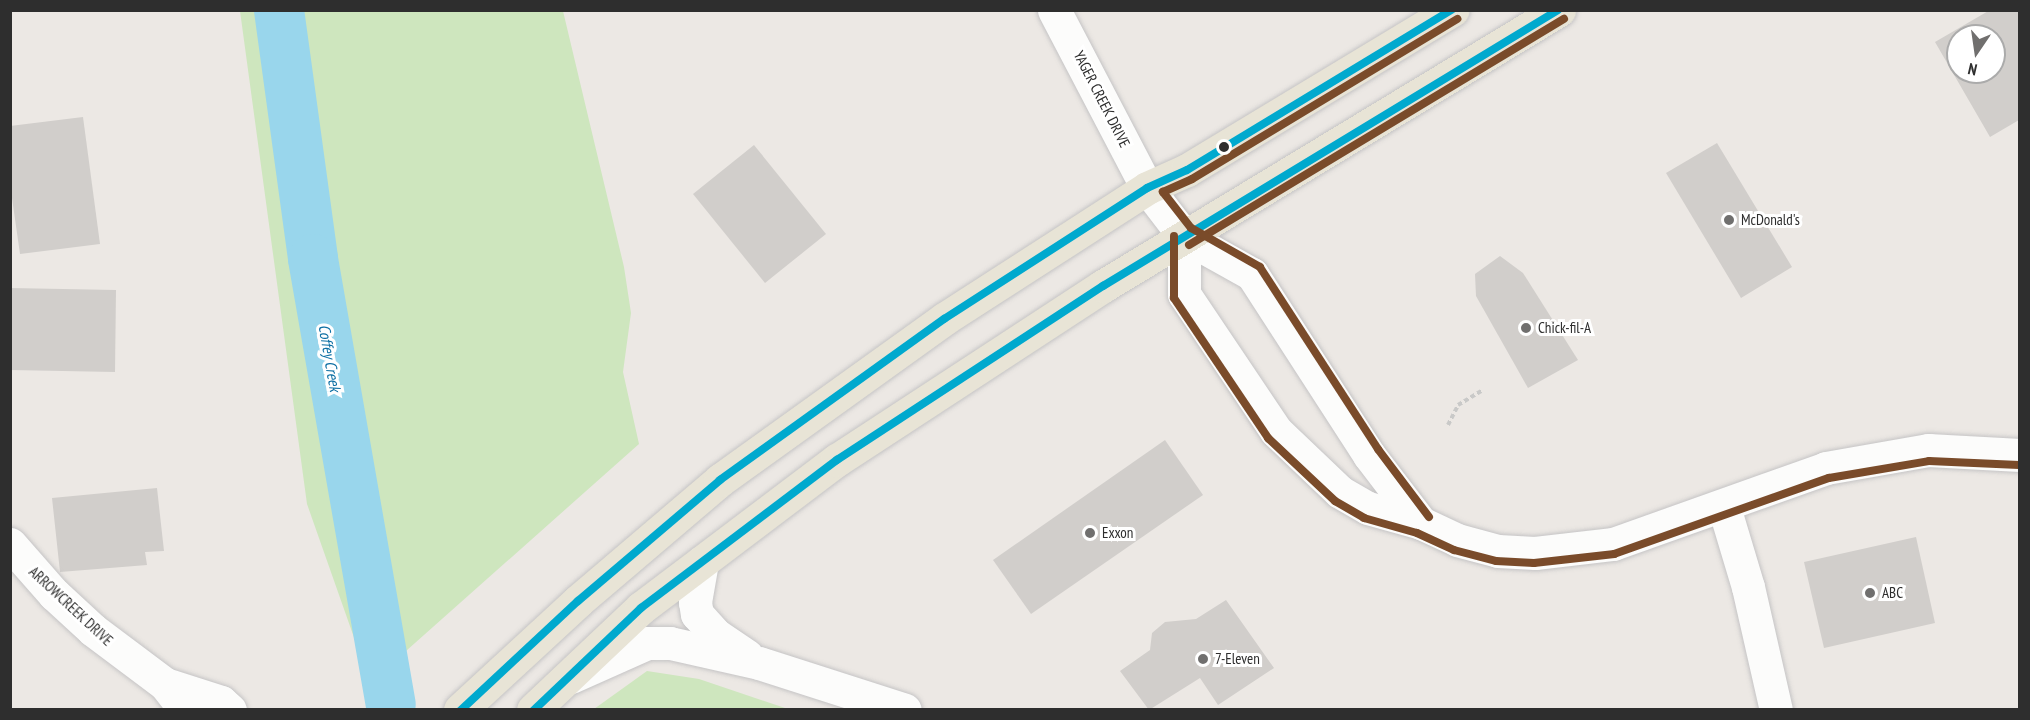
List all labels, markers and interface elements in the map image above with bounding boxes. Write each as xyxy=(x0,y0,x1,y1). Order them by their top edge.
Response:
north arrow xyxy=(1946,24,2006,84)
street label: YAGER CREEK DRIVE xyxy=(1070,48,1134,150)
text: N xyxy=(1966,59,1979,80)
unlabelled marker xyxy=(1218,141,1230,153)
place label: McDonald's xyxy=(1741,211,1800,229)
marker: McDonald's xyxy=(1722,213,1736,227)
place label: Chick-fil-A xyxy=(1538,319,1591,337)
marker: Chick-fil-A xyxy=(1519,321,1533,335)
water label: Coffey Creek xyxy=(315,323,345,393)
place label: Exxon xyxy=(1102,524,1133,542)
marker: Exxon xyxy=(1083,526,1097,540)
street label: ARROWCREEK DRIVE xyxy=(25,562,117,650)
place label: ABC xyxy=(1882,584,1903,602)
marker: ABC xyxy=(1863,586,1877,600)
place label: 7-Eleven xyxy=(1215,650,1260,668)
marker: 7-Eleven xyxy=(1196,652,1210,666)

